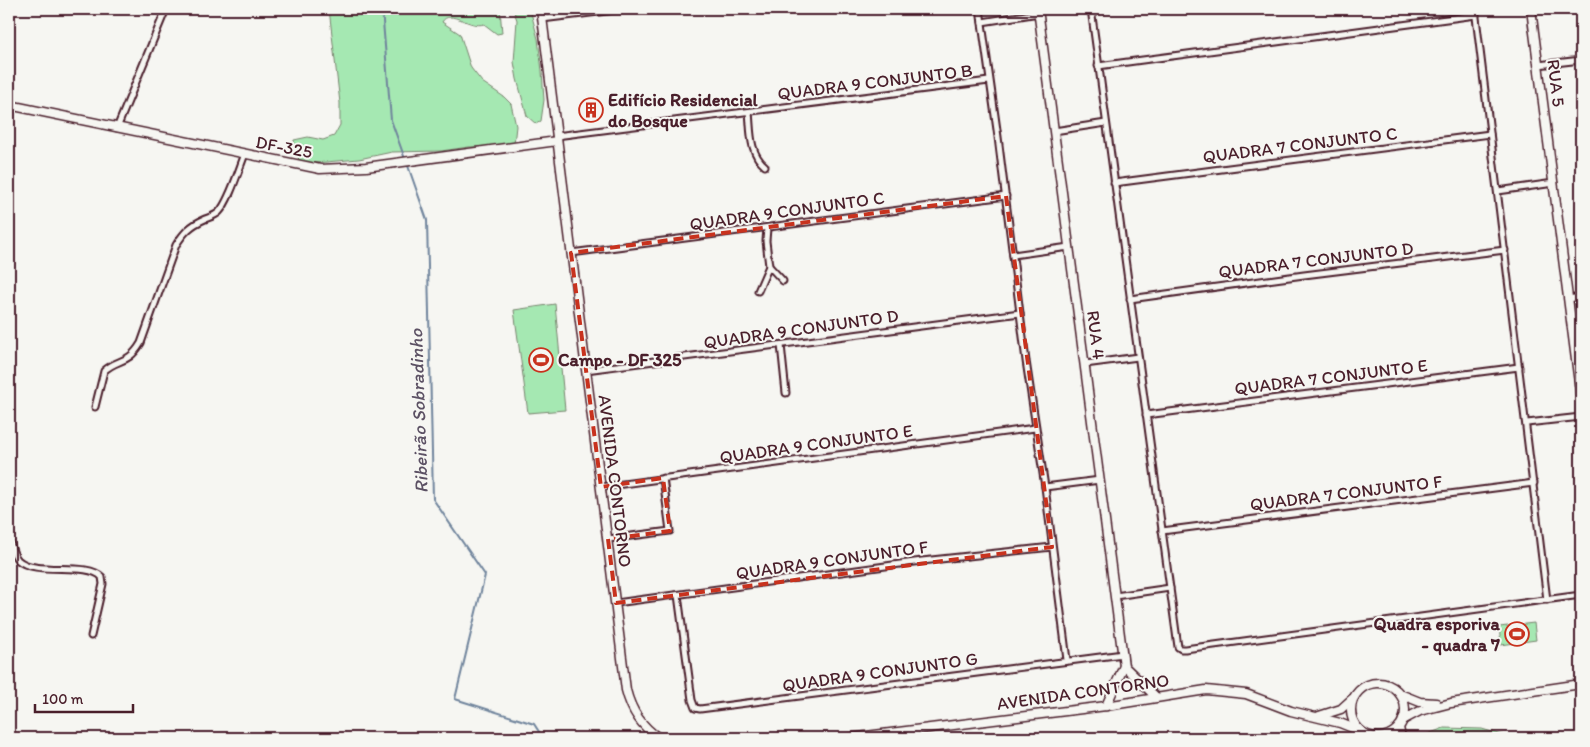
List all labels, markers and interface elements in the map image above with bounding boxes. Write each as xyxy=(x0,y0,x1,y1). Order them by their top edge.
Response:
street label: RUA 5 xyxy=(1542,58,1570,108)
street label: QUADRA 9 CONJUNTO B xyxy=(776,59,974,105)
place label: Edifício Residencial do Bosque xyxy=(608,89,759,132)
building icon: Edifício Residencial do Bosque xyxy=(578,97,604,123)
street label: QUADRA 7 CONJUNTO C xyxy=(1201,122,1399,168)
street label: DF-325 xyxy=(254,131,314,163)
street label: QUADRA 9 CONJUNTO C xyxy=(688,186,886,236)
street label: QUADRA 7 CONJUNTO D xyxy=(1217,237,1415,283)
street label: QUADRA 9 CONJUNTO D xyxy=(702,304,900,354)
street label: RUA 4 xyxy=(1082,309,1110,361)
water label: Ribeirão Sobradinho xyxy=(404,327,433,494)
sports icon: Campo - DF 325 xyxy=(528,347,554,373)
place label: Campo - DF 325 xyxy=(558,349,682,371)
street label: QUADRA 7 CONJUNTO E xyxy=(1233,354,1429,400)
street label: AVENIDA CONTORNO xyxy=(593,393,637,569)
street label: QUADRA 9 CONJUNTO E xyxy=(718,420,914,468)
street label: QUADRA 7 CONJUNTO F xyxy=(1249,470,1444,516)
street label: QUADRA 9 CONJUNTO F xyxy=(734,535,930,584)
place label: Quadra esporiva - quadra 7 xyxy=(1374,613,1501,656)
sports icon: Quadra esporiva - quadra 7 xyxy=(1504,621,1530,647)
street label: QUADRA 9 CONJUNTO G xyxy=(781,647,979,697)
street label: AVENIDA CONTORNO xyxy=(995,669,1171,715)
scale bar xyxy=(35,682,132,714)
text: 100 m xyxy=(42,690,84,708)

